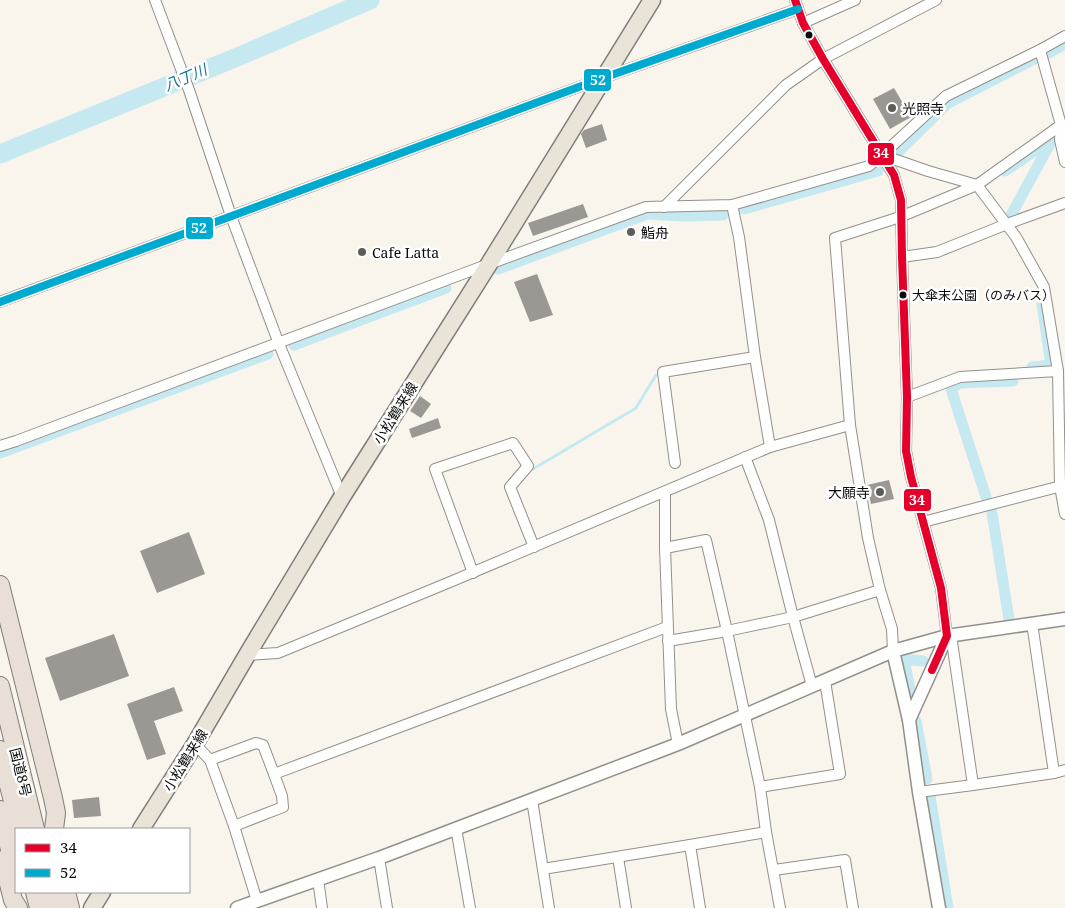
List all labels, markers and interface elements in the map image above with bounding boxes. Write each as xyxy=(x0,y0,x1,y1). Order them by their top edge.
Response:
unlabelled marker xyxy=(804,30,814,40)
water label: 八丁川 xyxy=(160,58,211,95)
line badge: 52 xyxy=(583,68,612,92)
text: 52 xyxy=(590,70,606,89)
place label: 光照寺 xyxy=(902,99,944,118)
marker: 光照寺 xyxy=(886,102,898,114)
line badge: 34 xyxy=(867,142,895,166)
text: 34 xyxy=(873,143,889,162)
line badge: 52 xyxy=(185,216,214,240)
text: 52 xyxy=(191,218,207,237)
place label: 鮨舟 xyxy=(641,223,669,242)
marker: 鮨舟 xyxy=(625,226,637,238)
place label: Cafe Latta xyxy=(372,243,439,262)
marker: Cafe Latta xyxy=(356,246,368,258)
place label: 大傘末公園（のみバス） xyxy=(912,286,1055,304)
marker: 大傘末公園（のみバス） xyxy=(898,290,908,300)
street label: 小松鶴来線 xyxy=(368,378,422,448)
place label: 大願寺 xyxy=(828,483,870,502)
marker: 大願寺 xyxy=(874,486,886,498)
line badge: 34 xyxy=(903,488,932,512)
text: 34 xyxy=(909,490,925,509)
street label: 小松鶴来線 xyxy=(158,725,212,795)
street label: 国道8号 xyxy=(6,746,36,798)
legend xyxy=(15,828,190,893)
text: 34 xyxy=(60,837,77,857)
text: 52 xyxy=(60,862,77,882)

